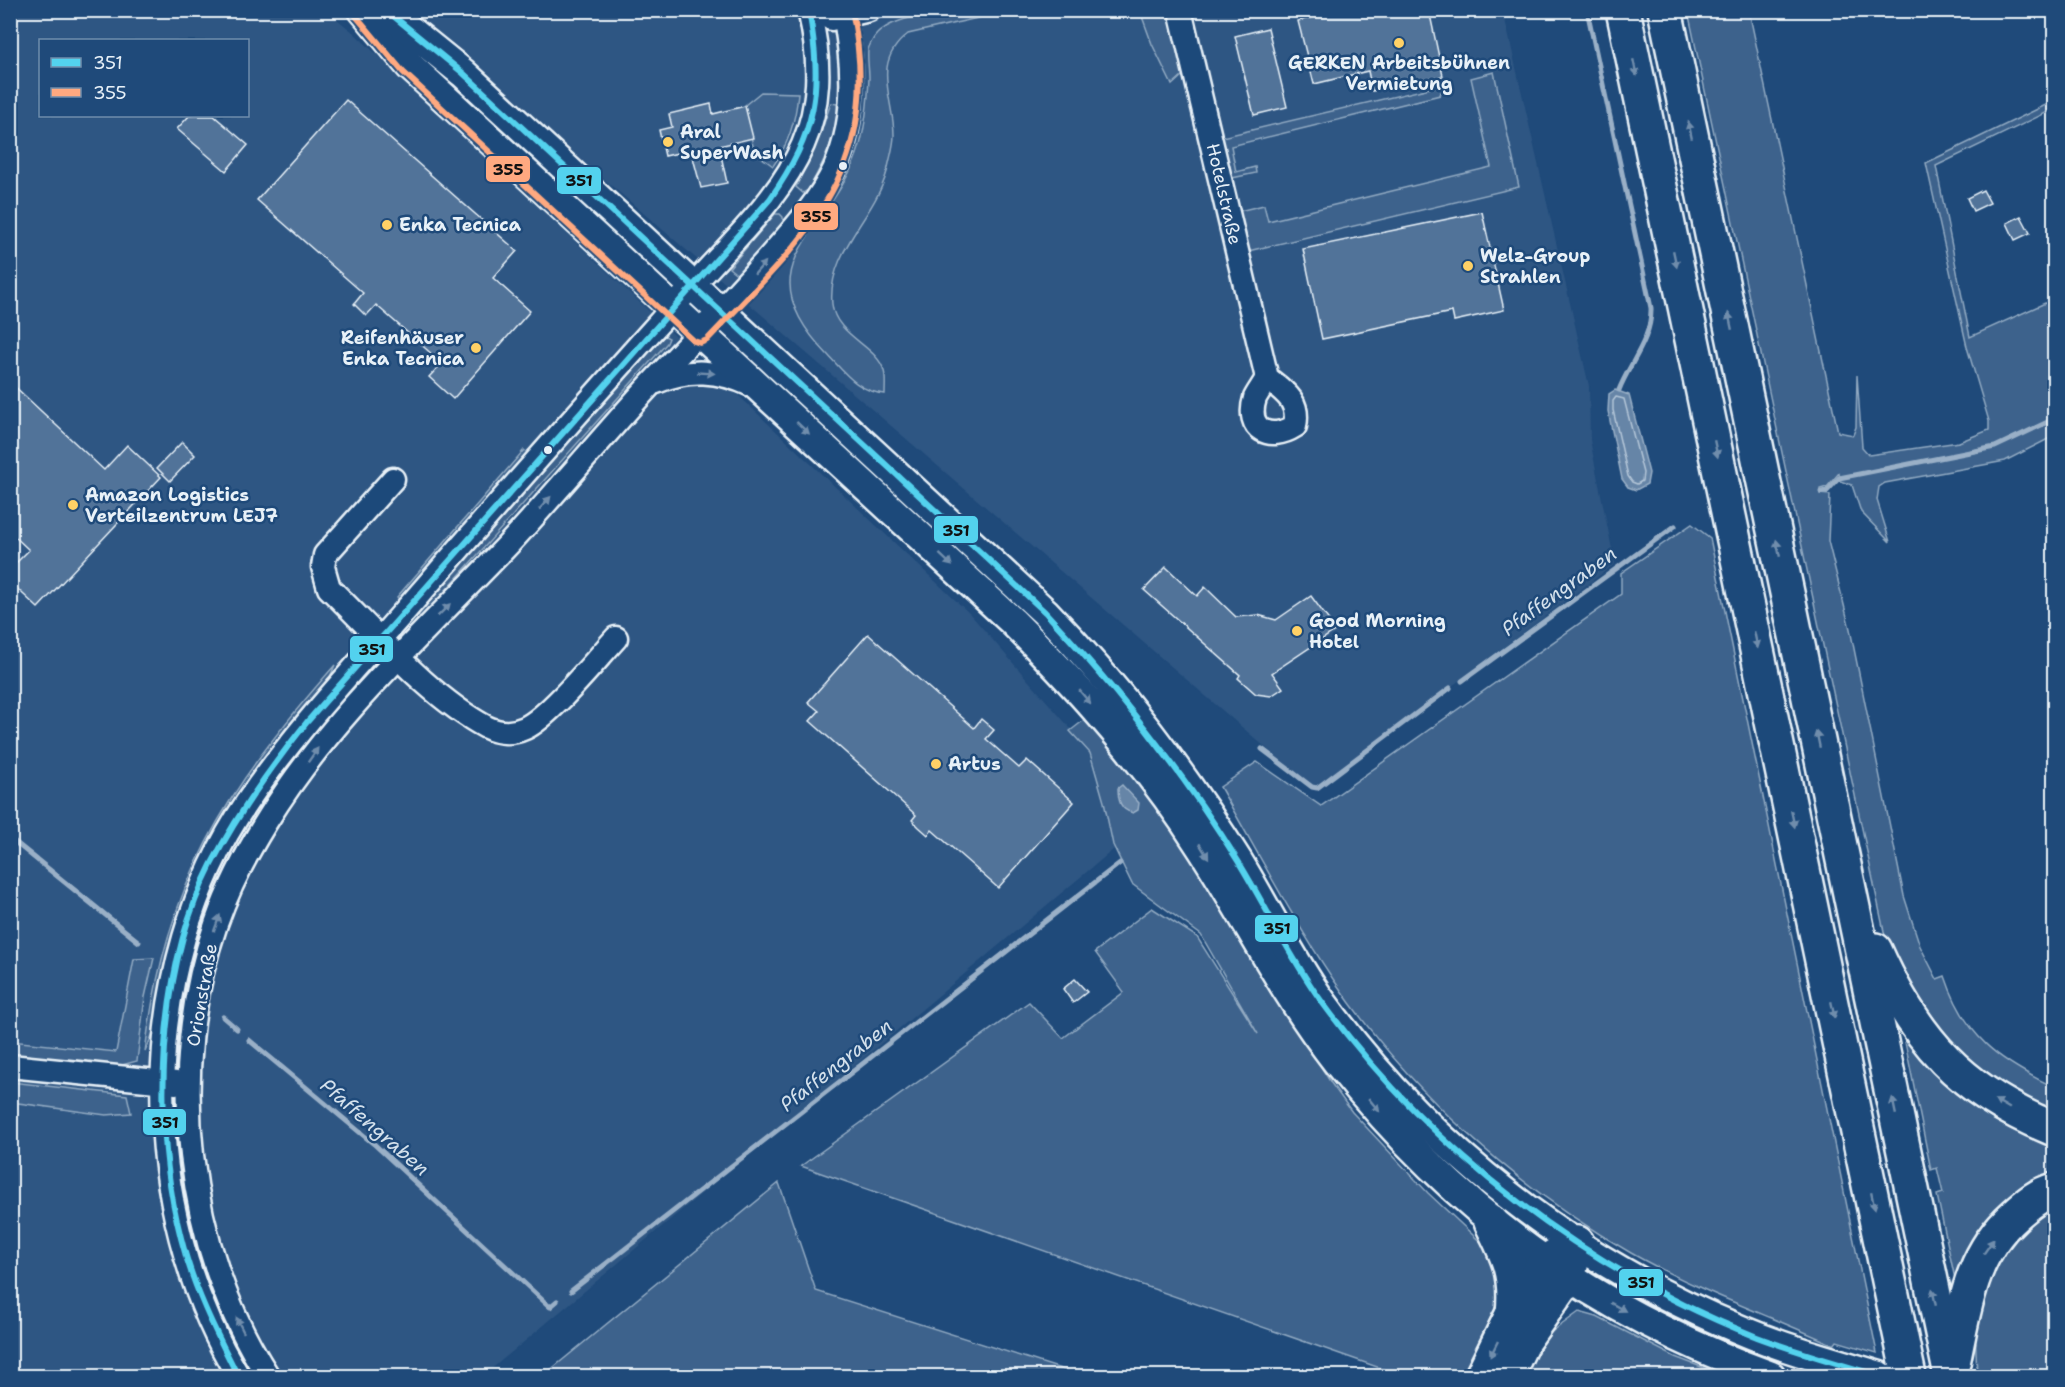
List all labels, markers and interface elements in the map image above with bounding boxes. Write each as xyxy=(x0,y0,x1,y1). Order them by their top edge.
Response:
marker: GERKEN Arbeitsbühnen Vermietung xyxy=(1392,36,1406,50)
legend xyxy=(39,39,249,117)
text: 351 xyxy=(93,51,123,75)
place label: GERKEN Arbeitsbühnen Vermietung xyxy=(1288,51,1510,96)
one-way arrow xyxy=(1631,58,1640,77)
text: 355 xyxy=(93,81,127,105)
place label: Aral SuperWash xyxy=(680,120,783,165)
one-way arrow xyxy=(1685,120,1694,139)
marker: Aral SuperWash xyxy=(661,135,675,149)
street label: Hotelstraße xyxy=(1201,141,1247,247)
line badge: 355 xyxy=(485,155,531,183)
text: 355 xyxy=(493,159,523,180)
unlabelled marker xyxy=(837,160,849,172)
line badge: 351 xyxy=(556,166,602,195)
text: 351 xyxy=(565,170,593,191)
line badge: 355 xyxy=(793,202,839,231)
text: 355 xyxy=(801,206,831,227)
place label: Enka Tecnica xyxy=(399,213,522,237)
marker: Enka Tecnica xyxy=(380,218,394,232)
place label: Welz-Group Strahlen xyxy=(1480,244,1591,289)
one-way arrow xyxy=(1671,249,1680,268)
marker: Welz-Group Strahlen xyxy=(1461,259,1475,273)
one-way arrow xyxy=(753,261,766,276)
one-way arrow xyxy=(1725,311,1734,330)
place label: Reifenhäuser Enka Tecnica xyxy=(341,326,465,371)
marker: Reifenhäuser Enka Tecnica xyxy=(469,341,483,355)
one-way arrow xyxy=(696,368,715,377)
one-way arrow xyxy=(795,421,810,435)
one-way arrow xyxy=(1711,440,1721,459)
unlabelled marker xyxy=(542,444,554,456)
place label: Amazon Logistics Verteilzentrum LEJ7 xyxy=(85,483,278,528)
one-way arrow xyxy=(538,496,551,511)
marker: Amazon Logistics Verteilzentrum LEJ7 xyxy=(66,498,80,512)
line badge: 351 xyxy=(933,515,979,544)
text: 351 xyxy=(942,520,970,541)
one-way arrow xyxy=(1772,539,1782,557)
water label: Pfaffengraben xyxy=(1496,540,1622,642)
one-way arrow xyxy=(938,553,953,566)
one-way arrow xyxy=(436,603,451,617)
place label: Good Morning Hotel xyxy=(1309,609,1446,654)
marker: Good Morning Hotel xyxy=(1290,624,1304,638)
one-way arrow xyxy=(1752,631,1761,650)
line badge: 351 xyxy=(349,635,394,663)
text: 351 xyxy=(358,639,386,660)
one-way arrow xyxy=(1078,689,1091,704)
one-way arrow xyxy=(1813,729,1822,748)
one-way arrow xyxy=(307,747,319,763)
place label: Artus xyxy=(948,752,1001,776)
marker: Artus xyxy=(929,757,943,771)
one-way arrow xyxy=(1789,810,1799,828)
one-way arrow xyxy=(1198,843,1209,859)
one-way arrow xyxy=(212,914,222,932)
line badge: 351 xyxy=(1254,914,1299,943)
text: 351 xyxy=(1263,918,1291,939)
street label: Orionstraße xyxy=(181,942,223,1048)
one-way arrow xyxy=(1829,1000,1838,1019)
water label: Pfaffengraben xyxy=(774,1013,898,1117)
water label: Pfaffengraben xyxy=(315,1072,435,1182)
one-way arrow xyxy=(1367,1097,1380,1112)
one-way arrow xyxy=(1889,1097,1899,1116)
one-way arrow xyxy=(1994,1098,2010,1109)
line badge: 351 xyxy=(142,1108,187,1136)
text: 351 xyxy=(151,1112,179,1133)
one-way arrow xyxy=(1869,1191,1878,1210)
one-way arrow xyxy=(1982,1238,1994,1253)
line badge: 351 xyxy=(1618,1268,1664,1297)
text: 351 xyxy=(1627,1272,1655,1293)
one-way arrow xyxy=(1929,1287,1938,1306)
one-way arrow xyxy=(1610,1302,1626,1313)
one-way arrow xyxy=(235,1317,244,1334)
one-way arrow xyxy=(1490,1341,1499,1358)

